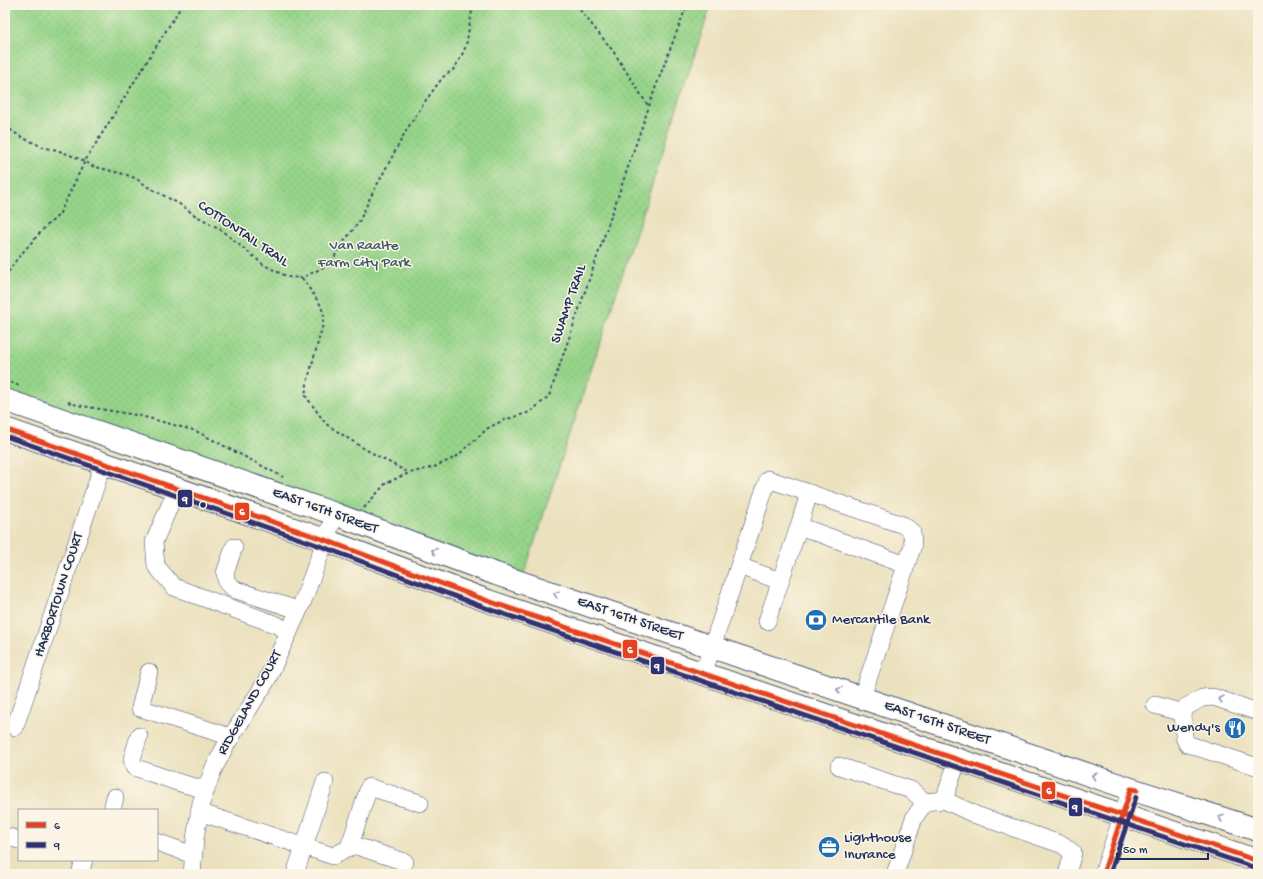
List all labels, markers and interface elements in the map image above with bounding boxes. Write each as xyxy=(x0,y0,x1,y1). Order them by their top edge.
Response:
street label: COTTONTAIL TRAIL xyxy=(194,197,293,271)
park label: Van Raalte Farm City Park xyxy=(317,237,412,272)
street label: SWAMP TRAIL xyxy=(547,262,591,346)
street label: EAST 16TH STREET xyxy=(270,484,381,539)
line badge: 9 xyxy=(177,489,193,508)
text: 9 xyxy=(181,495,188,507)
unlabelled marker xyxy=(198,500,208,510)
line badge: 6 xyxy=(234,502,250,521)
text: 6 xyxy=(239,507,245,519)
street label: HARBORTOWN COURT xyxy=(30,529,88,660)
one-way arrow xyxy=(430,547,437,555)
one-way arrow xyxy=(553,591,560,599)
street label: EAST 16TH STREET xyxy=(575,592,687,646)
bank icon: Mercantile Bank xyxy=(803,607,829,633)
place label: Mercantile Bank xyxy=(832,611,931,629)
line badge: 6 xyxy=(622,639,638,659)
text: 6 xyxy=(627,645,633,657)
street label: RIDGELAND COURT xyxy=(214,646,287,759)
line badge: 9 xyxy=(650,656,665,675)
text: 9 xyxy=(653,662,660,674)
one-way arrow xyxy=(835,686,842,694)
one-way arrow xyxy=(1218,695,1225,704)
street label: EAST 16TH STREET xyxy=(882,696,994,750)
restaurant icon: Wendy's xyxy=(1222,715,1248,741)
place label: Wendy's xyxy=(1167,719,1220,737)
one-way arrow xyxy=(1091,772,1098,781)
line badge: 6 xyxy=(1041,781,1056,800)
text: 6 xyxy=(1046,786,1052,798)
line badge: 9 xyxy=(1068,797,1083,817)
text: 9 xyxy=(1071,803,1078,815)
legend xyxy=(18,809,158,861)
one-way arrow xyxy=(1218,814,1225,823)
text: 6 xyxy=(54,820,61,834)
place label: Lighthouse Inurance xyxy=(844,829,912,864)
office icon: Lighthouse Inurance xyxy=(816,834,842,860)
scale bar xyxy=(1117,835,1208,861)
text: 9 xyxy=(53,840,60,854)
text: 50 m xyxy=(1123,844,1148,858)

